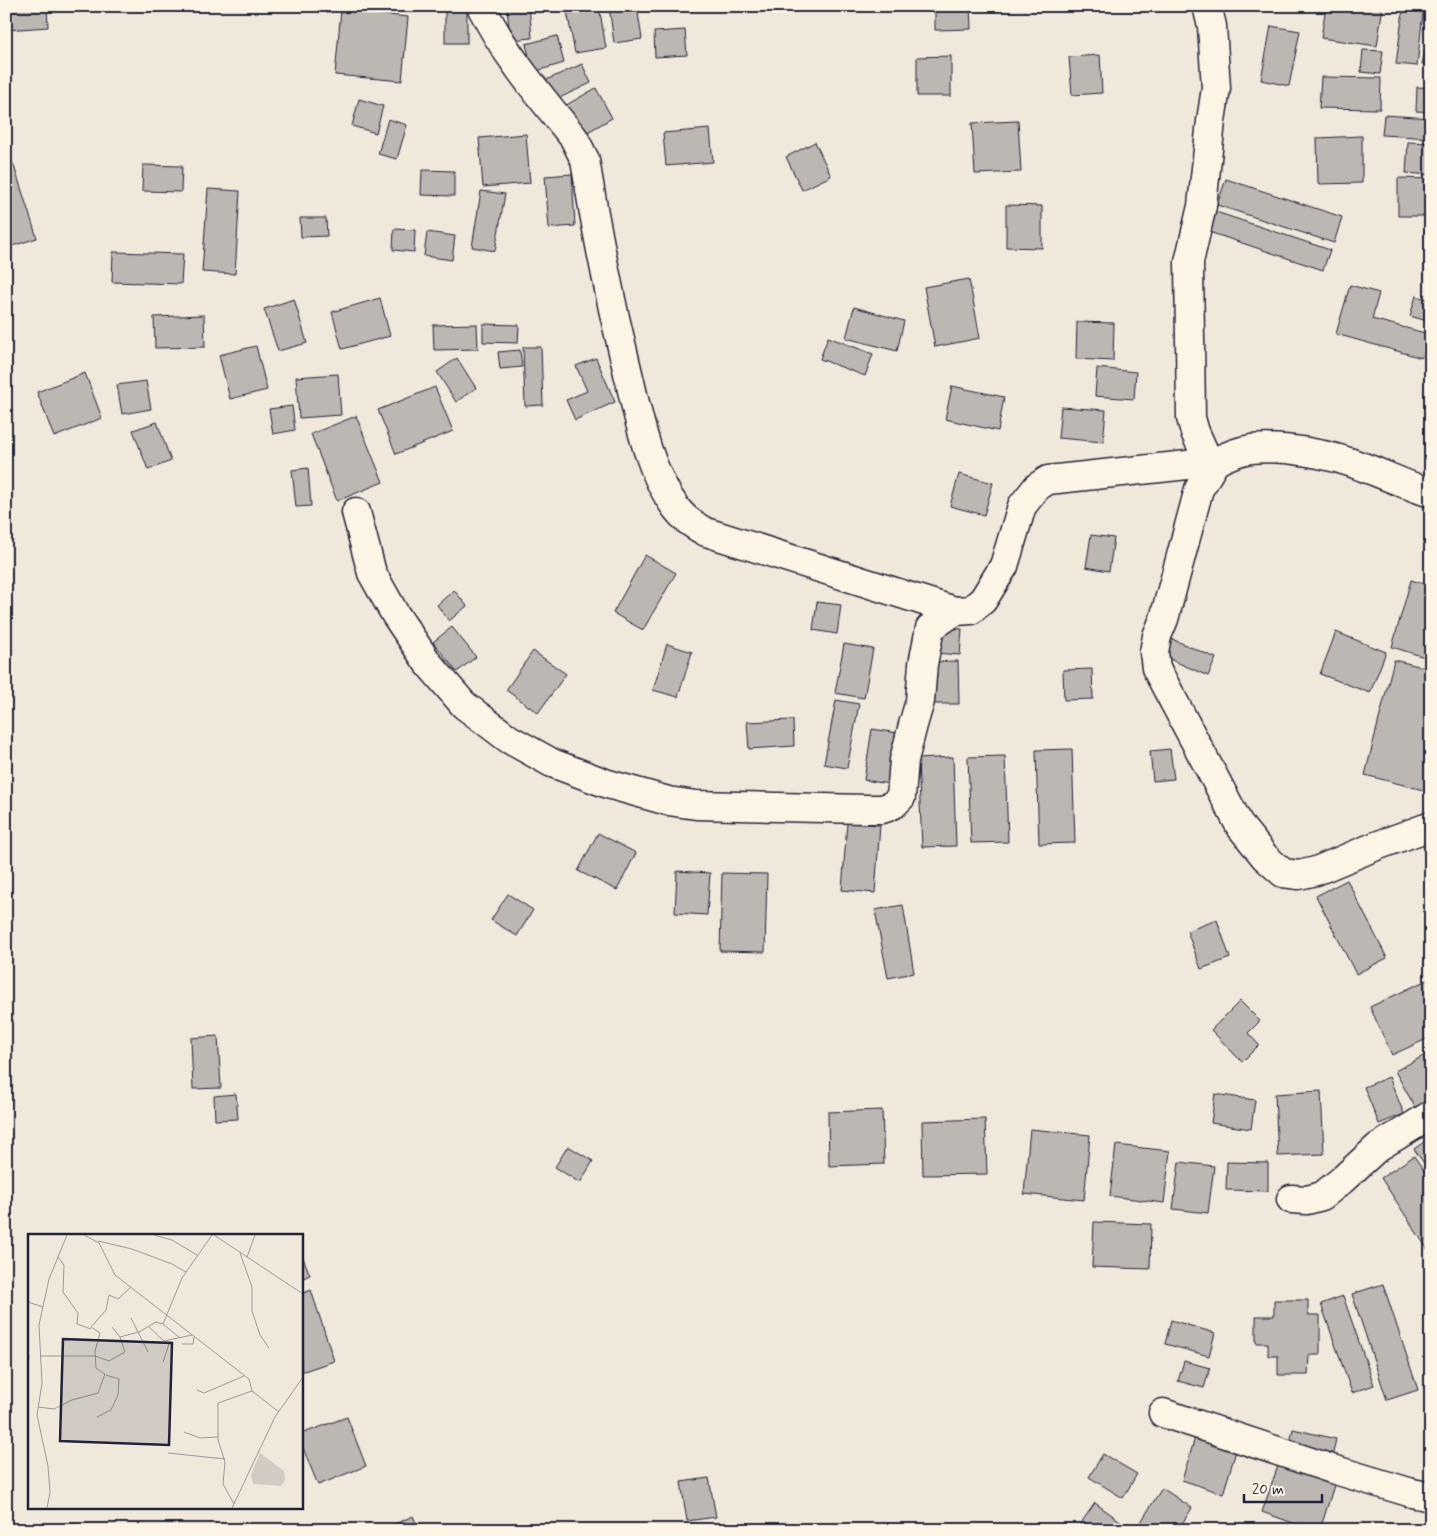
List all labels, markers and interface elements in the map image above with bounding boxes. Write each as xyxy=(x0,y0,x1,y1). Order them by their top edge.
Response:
inset map xyxy=(28,1234,302,1508)
scale bar xyxy=(1244,1471,1322,1503)
text: 20 m xyxy=(1252,1480,1284,1500)

